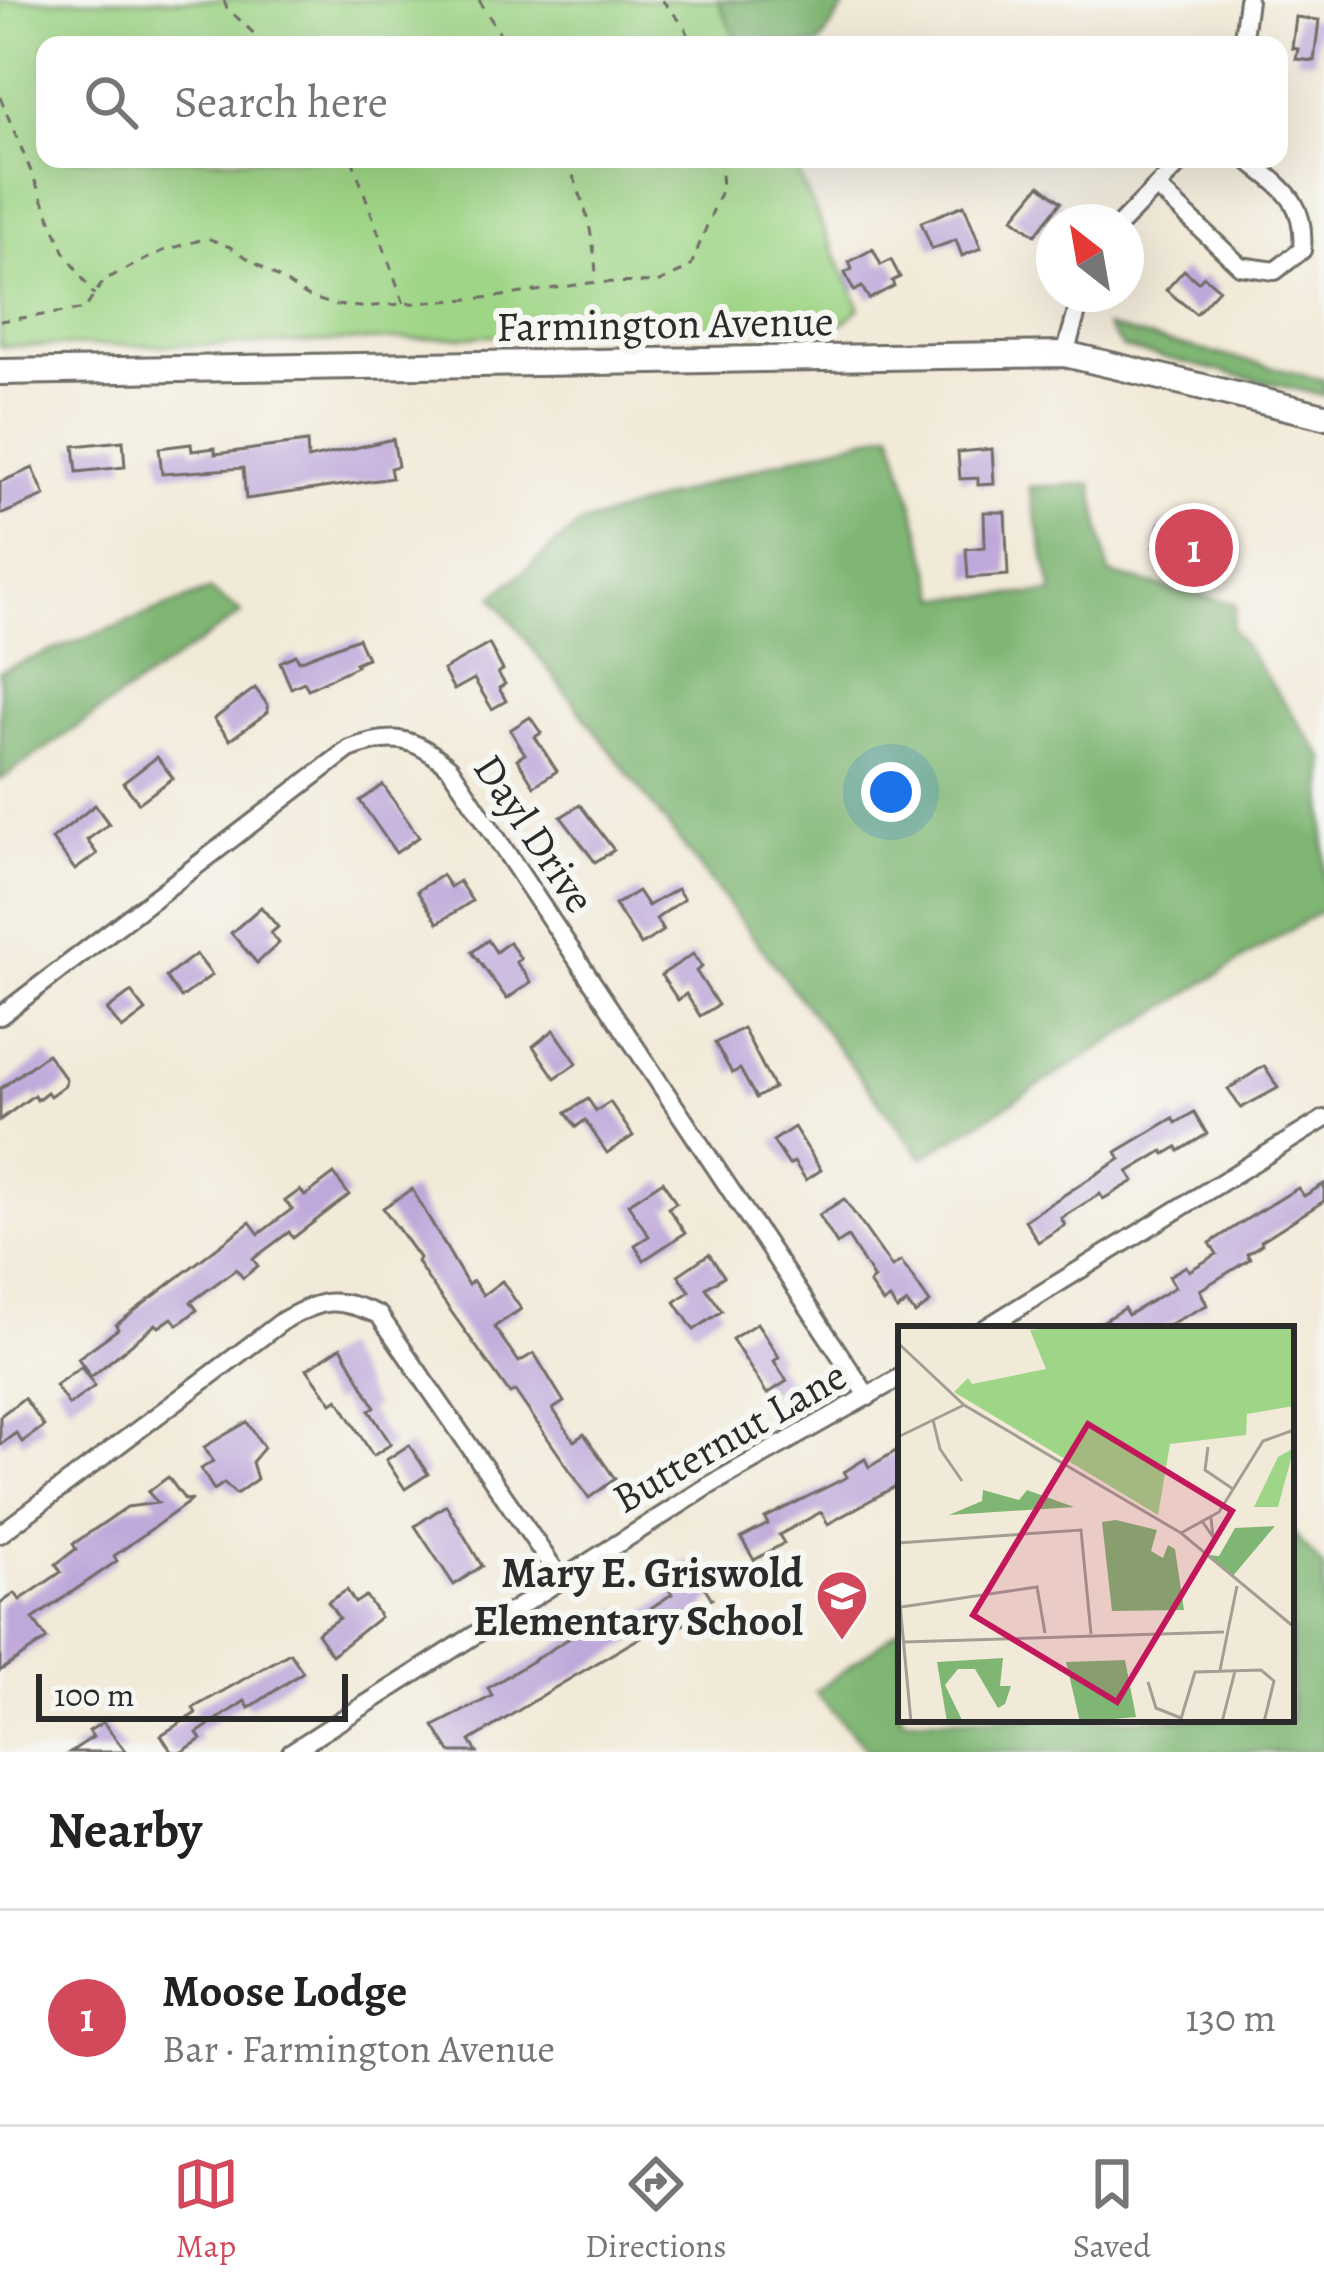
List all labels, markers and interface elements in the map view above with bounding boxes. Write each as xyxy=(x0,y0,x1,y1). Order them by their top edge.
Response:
search box xyxy=(36,36,1288,168)
icon: search xyxy=(78,69,144,135)
text: Search here xyxy=(174,71,388,133)
north arrow xyxy=(1036,204,1144,312)
street label: Farmington Avenue xyxy=(496,292,834,355)
pin: 1 xyxy=(1155,503,1233,593)
street label: Dayl Drive xyxy=(461,743,609,924)
your location xyxy=(861,762,921,822)
inset map xyxy=(898,1326,1294,1722)
street label: Butternut Lane xyxy=(602,1346,857,1526)
place label: Mary E. Griswold Elementary School xyxy=(473,1544,803,1649)
school or university icon: Mary E. Griswold Elementary School xyxy=(814,1568,870,1642)
scale bar xyxy=(36,1668,348,1721)
text: 100 m xyxy=(54,1672,134,1717)
text: Nearby xyxy=(48,1795,202,1865)
text: Moose Lodge xyxy=(162,1960,407,2022)
text: 1 xyxy=(80,1991,94,2044)
text: 130 m xyxy=(1185,1991,1276,2044)
text: Bar · Farmington Avenue xyxy=(162,2022,555,2075)
tab: Map xyxy=(173,2151,239,2268)
tab: Directions xyxy=(585,2151,727,2268)
tab: Saved xyxy=(1073,2151,1151,2268)

